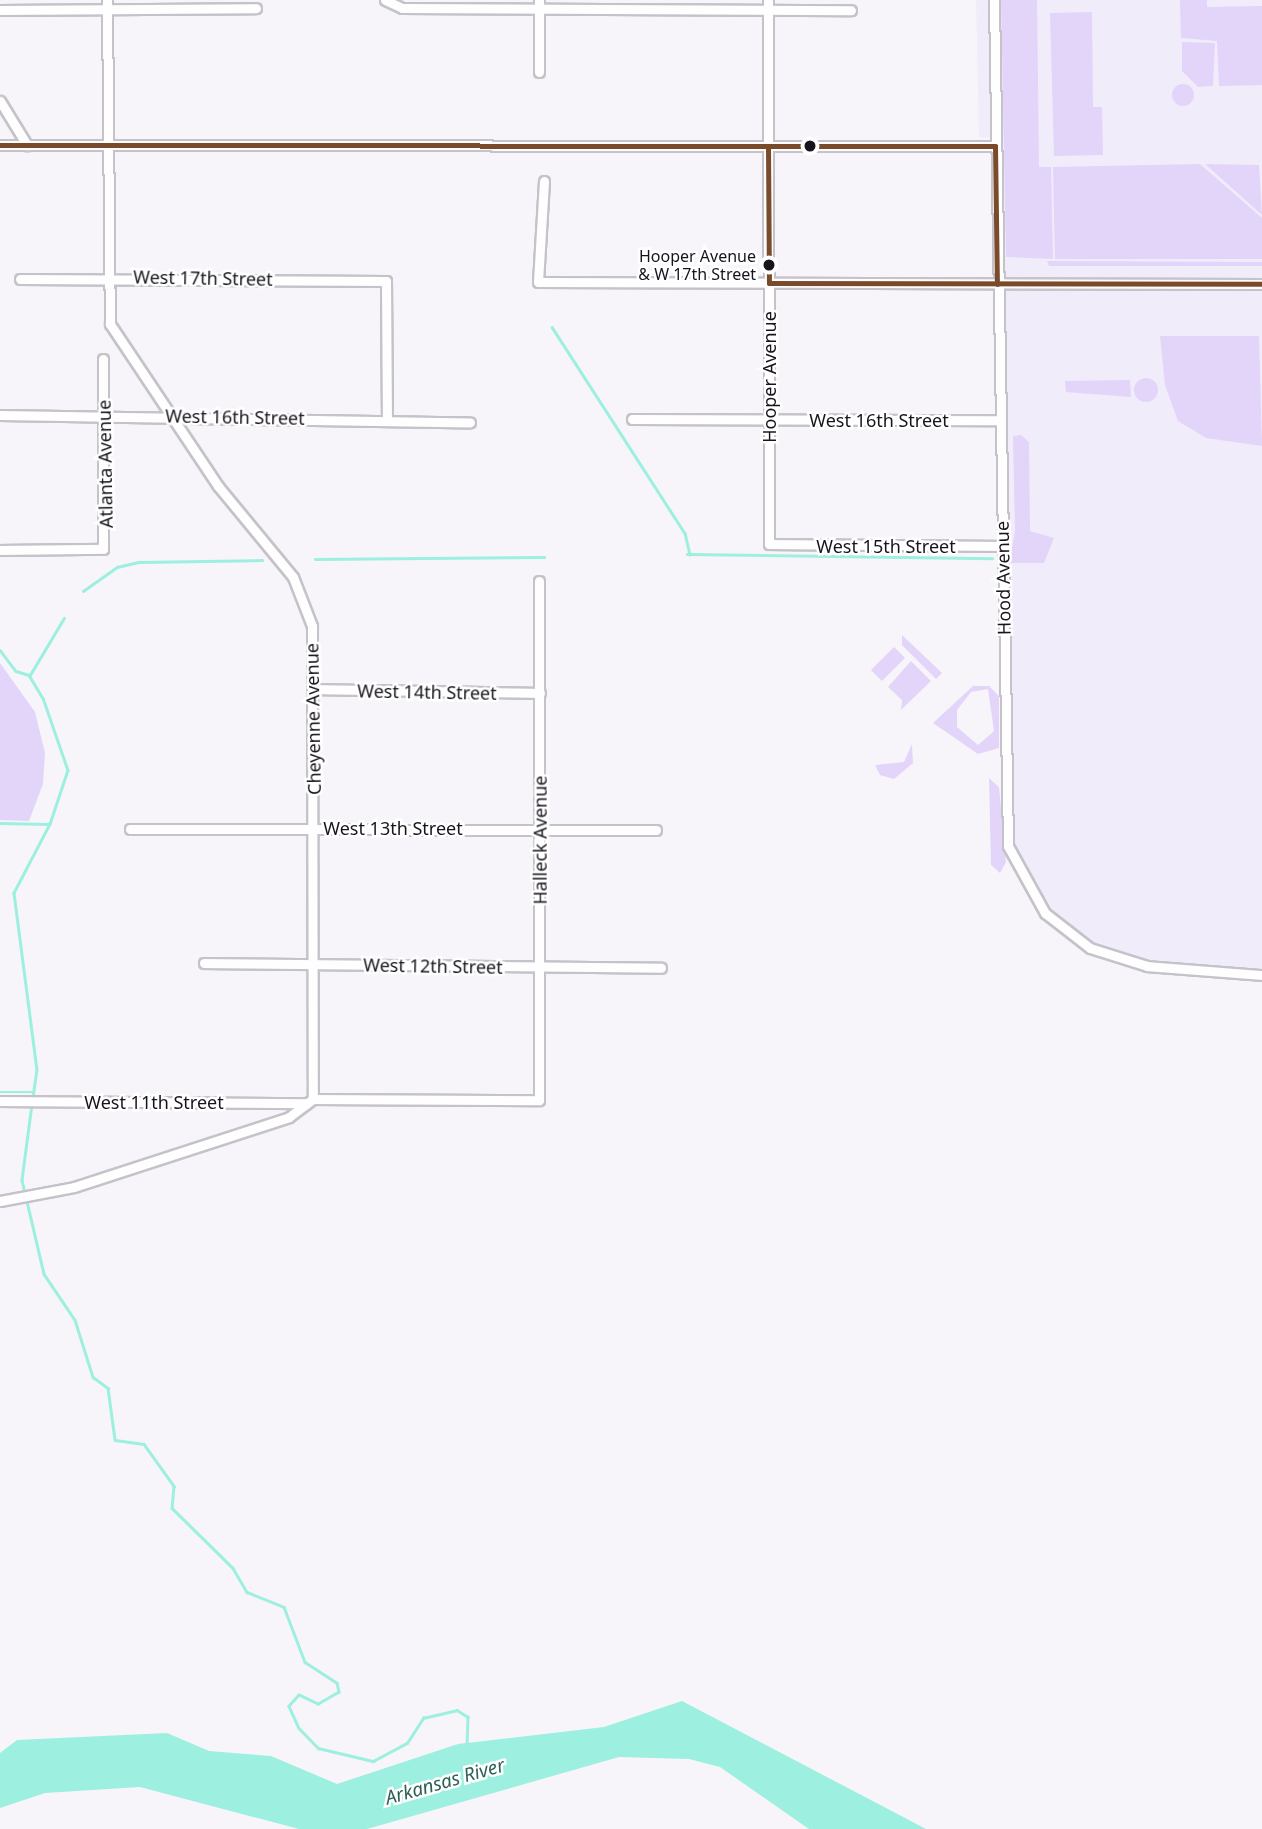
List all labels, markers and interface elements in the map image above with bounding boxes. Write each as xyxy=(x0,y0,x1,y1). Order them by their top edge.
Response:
unlabelled marker xyxy=(803,139,817,153)
place label: Hooper Avenue & W 17th Street xyxy=(638,246,756,284)
marker: Hooper Avenue & W 17th Street xyxy=(762,258,776,272)
street label: West 17th Street xyxy=(133,266,273,290)
street label: Hooper Avenue xyxy=(758,311,780,443)
street label: Atlanta Avenue xyxy=(93,400,117,528)
street label: West 16th Street xyxy=(165,405,305,429)
street label: West 16th Street xyxy=(809,409,949,431)
street label: Hood Avenue xyxy=(991,521,1015,635)
street label: West 15th Street xyxy=(816,535,956,557)
street label: Cheyenne Avenue xyxy=(301,643,325,795)
street label: West 14th Street xyxy=(357,680,497,704)
street label: Halleck Avenue xyxy=(529,775,551,905)
street label: West 13th Street xyxy=(323,817,463,839)
street label: West 12th Street xyxy=(363,954,503,978)
street label: West 11th Street xyxy=(84,1091,224,1113)
water label: Arkansas River xyxy=(383,1754,507,1810)

